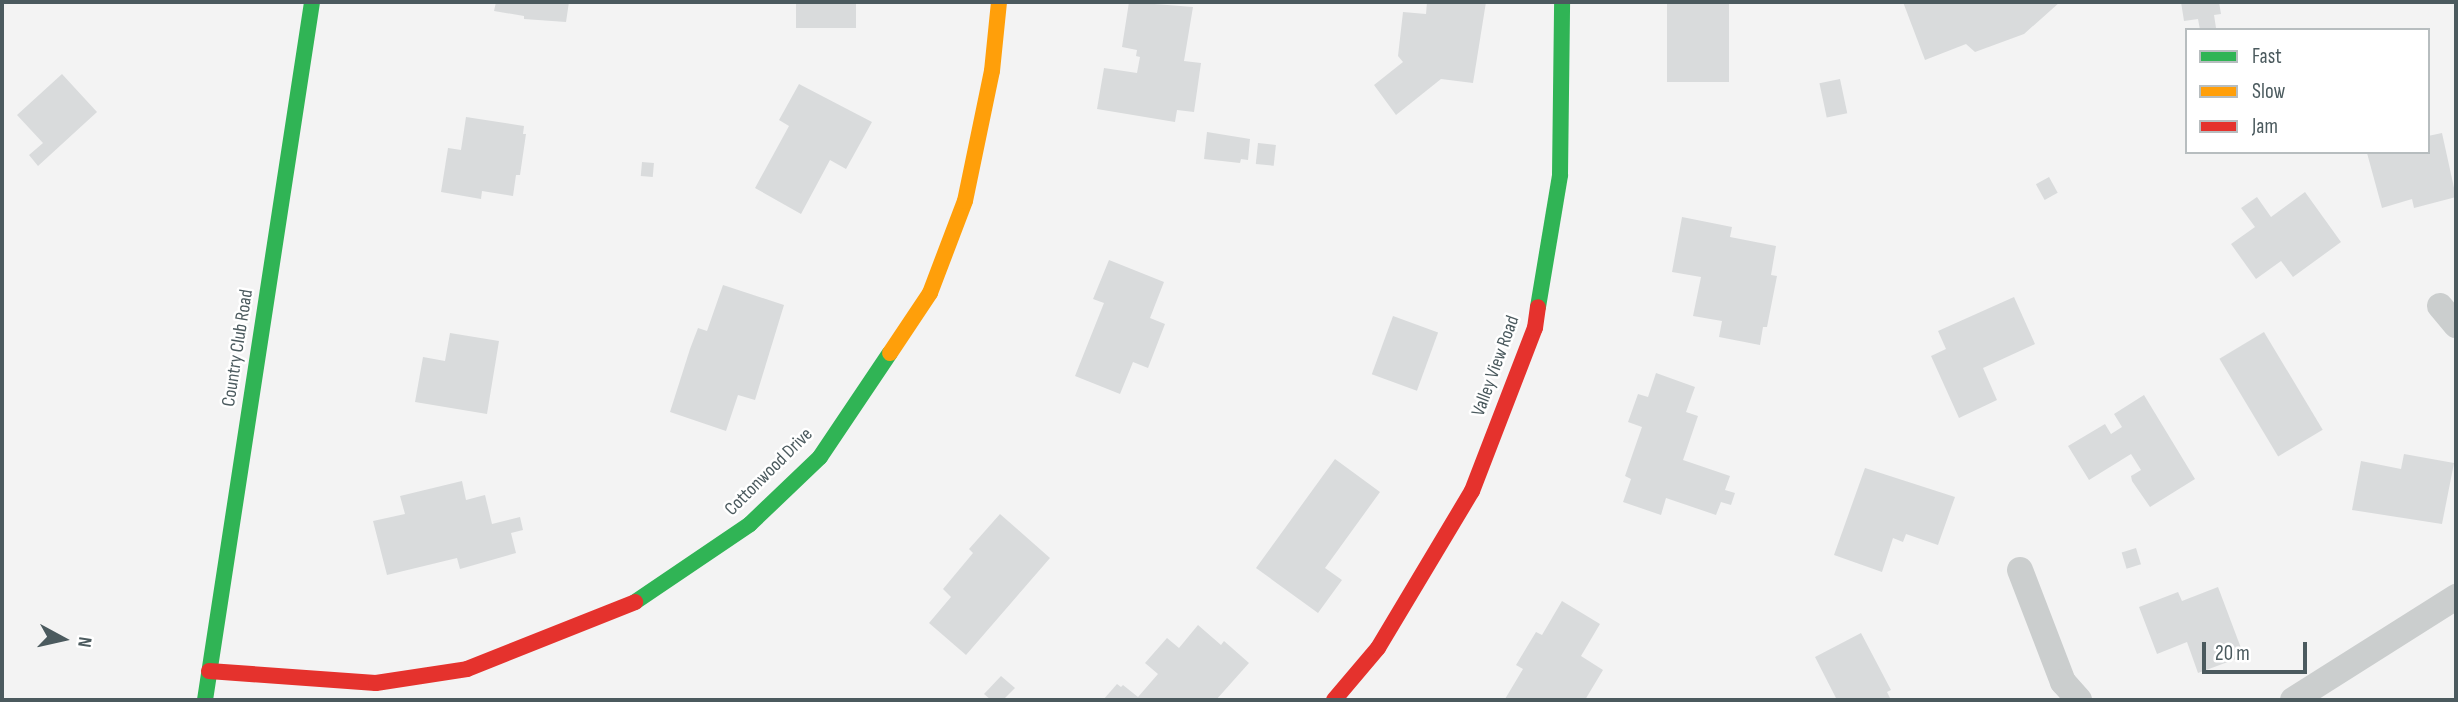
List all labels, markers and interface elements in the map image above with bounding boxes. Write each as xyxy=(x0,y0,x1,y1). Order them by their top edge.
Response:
legend xyxy=(2185,28,2430,154)
text: Fast xyxy=(2252,44,2282,69)
text: Slow xyxy=(2252,79,2285,104)
text: Jam xyxy=(2252,114,2278,139)
street label: Country Club Road xyxy=(217,288,259,408)
street label: Valley View Road xyxy=(1467,313,1525,419)
street label: Cottonwood Drive xyxy=(720,423,818,521)
north arrow xyxy=(28,604,98,674)
scale bar xyxy=(2206,628,2311,672)
text: N xyxy=(72,635,96,649)
text: 20 m xyxy=(2215,641,2250,666)

